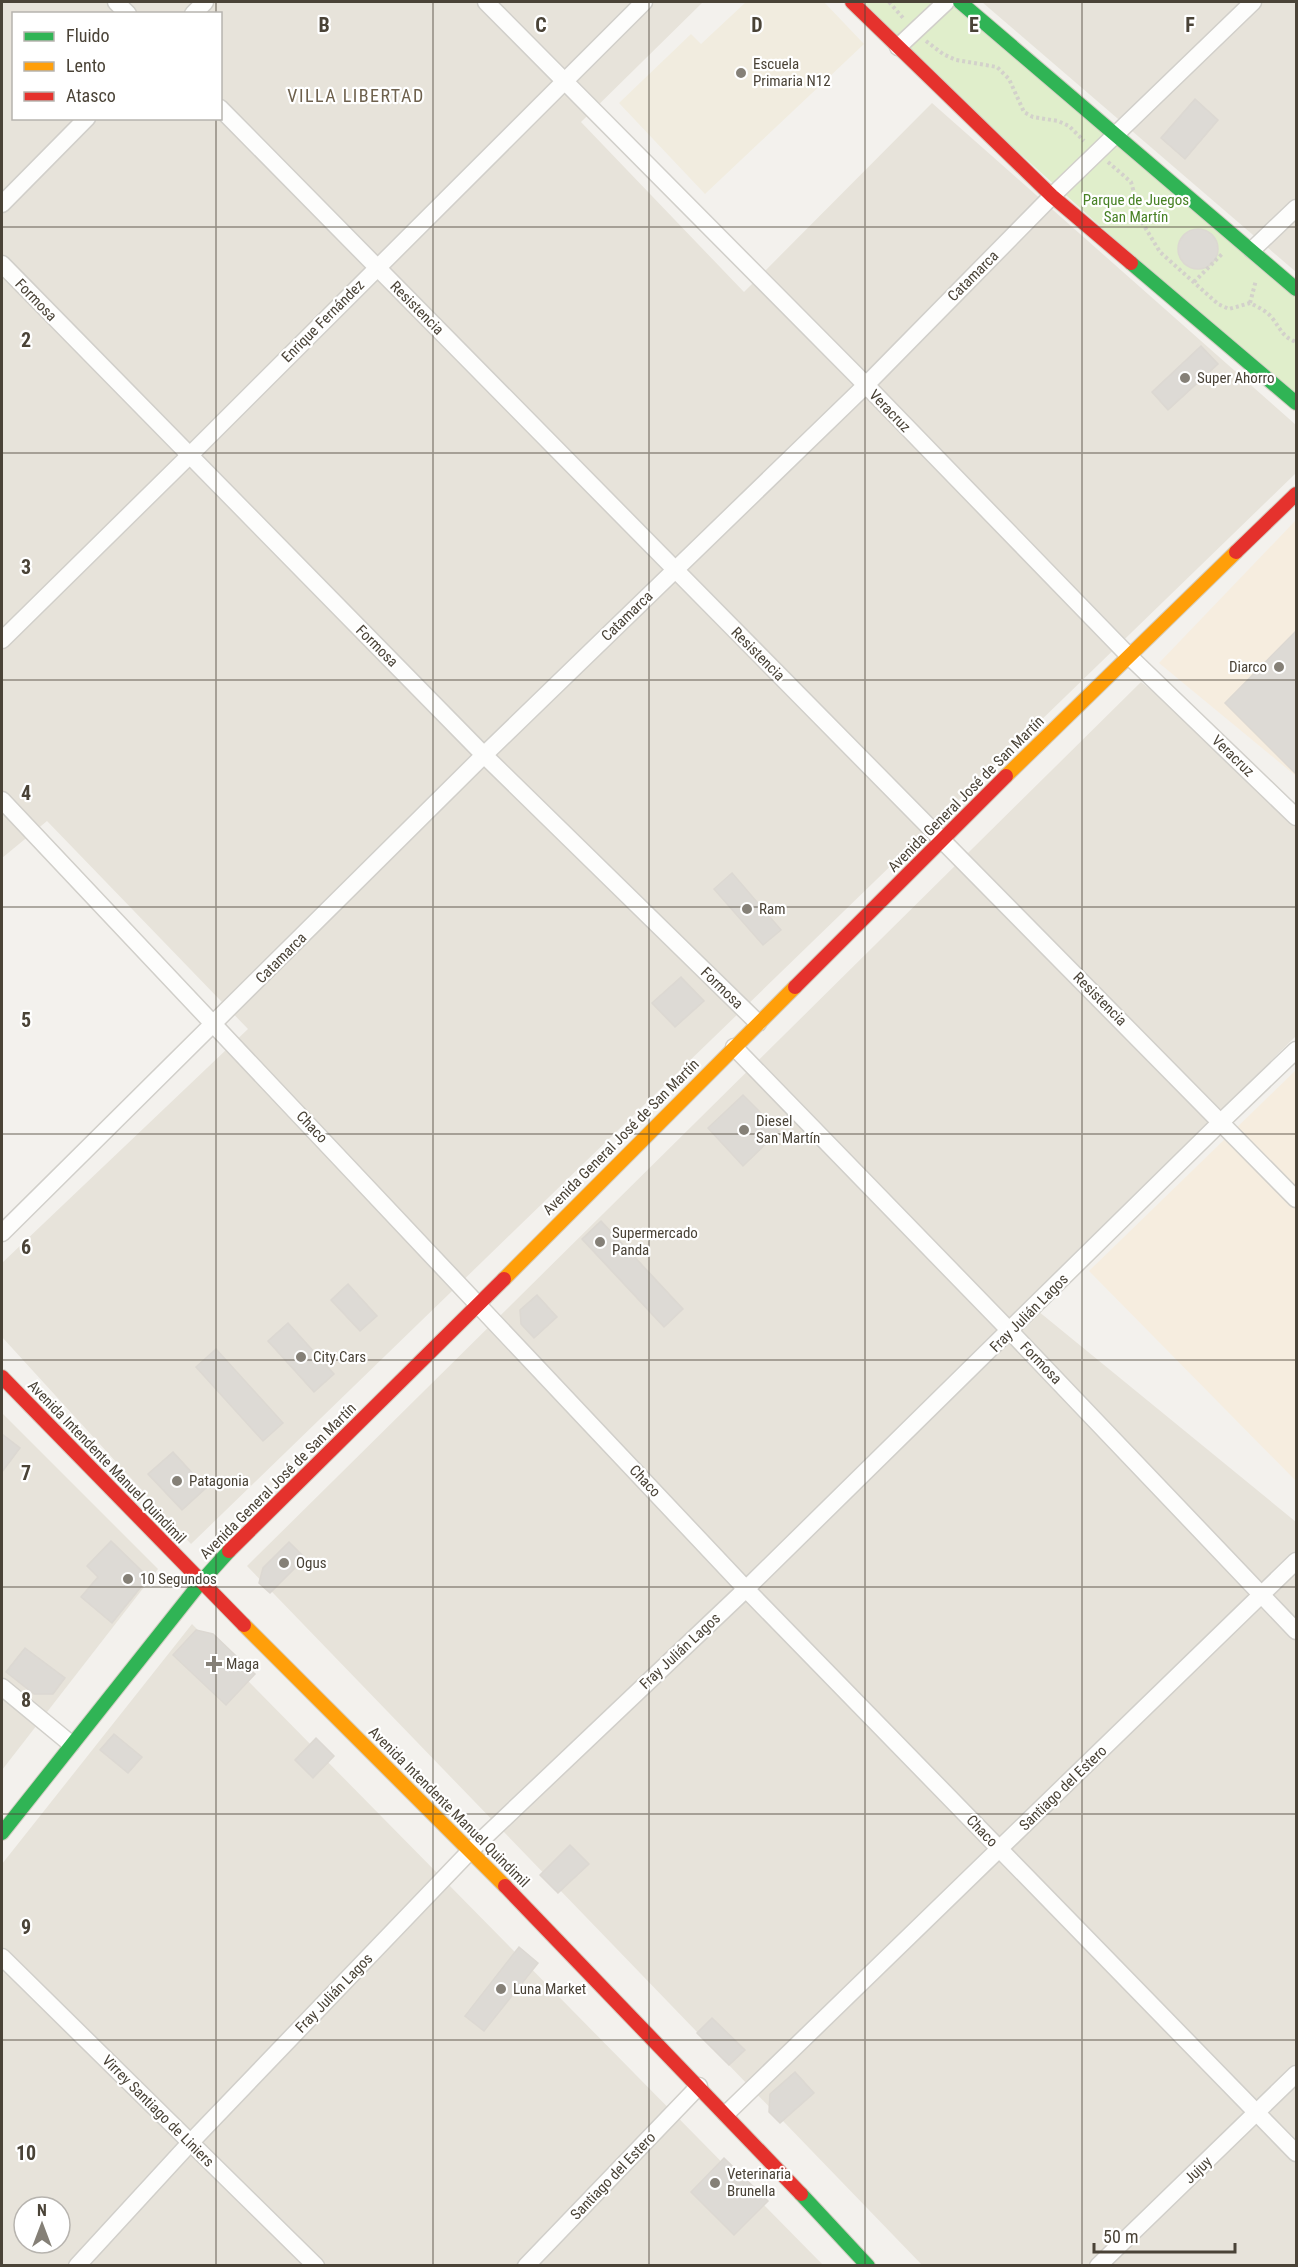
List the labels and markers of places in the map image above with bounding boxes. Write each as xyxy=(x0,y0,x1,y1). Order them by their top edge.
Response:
place label: Escuela Primaria N12 xyxy=(753,55,831,90)
marker: Escuela Primaria N12 xyxy=(734,66,748,80)
place label: Super Ahorro xyxy=(1197,369,1274,387)
marker: Super Ahorro xyxy=(1178,371,1192,385)
place label: Diarco xyxy=(1229,658,1267,676)
marker: Diarco xyxy=(1272,660,1286,674)
place label: Ram xyxy=(759,900,785,918)
marker: Ram xyxy=(740,902,754,916)
place label: Diesel San Martín xyxy=(756,1112,820,1147)
marker: Diesel San Martín xyxy=(737,1123,751,1137)
place label: Supermercado Panda xyxy=(612,1224,698,1259)
marker: Supermercado Panda xyxy=(593,1235,607,1249)
place label: City Cars xyxy=(313,1348,366,1366)
marker: City Cars xyxy=(294,1350,308,1364)
place label: Patagonia xyxy=(189,1472,249,1490)
marker: Patagonia xyxy=(170,1474,184,1488)
place label: Ogus xyxy=(296,1554,327,1572)
marker: Ogus xyxy=(277,1556,291,1570)
place label: 10 Segundos xyxy=(140,1570,217,1588)
marker: 10 Segundos xyxy=(121,1572,135,1586)
place label: Maga xyxy=(226,1655,259,1673)
marker: Maga xyxy=(207,1657,221,1671)
place label: Luna Market xyxy=(513,1980,586,1998)
marker: Luna Market xyxy=(494,1982,508,1996)
place label: Veterinaria Brunella xyxy=(727,2165,791,2200)
marker: Veterinaria Brunella xyxy=(708,2176,722,2190)

